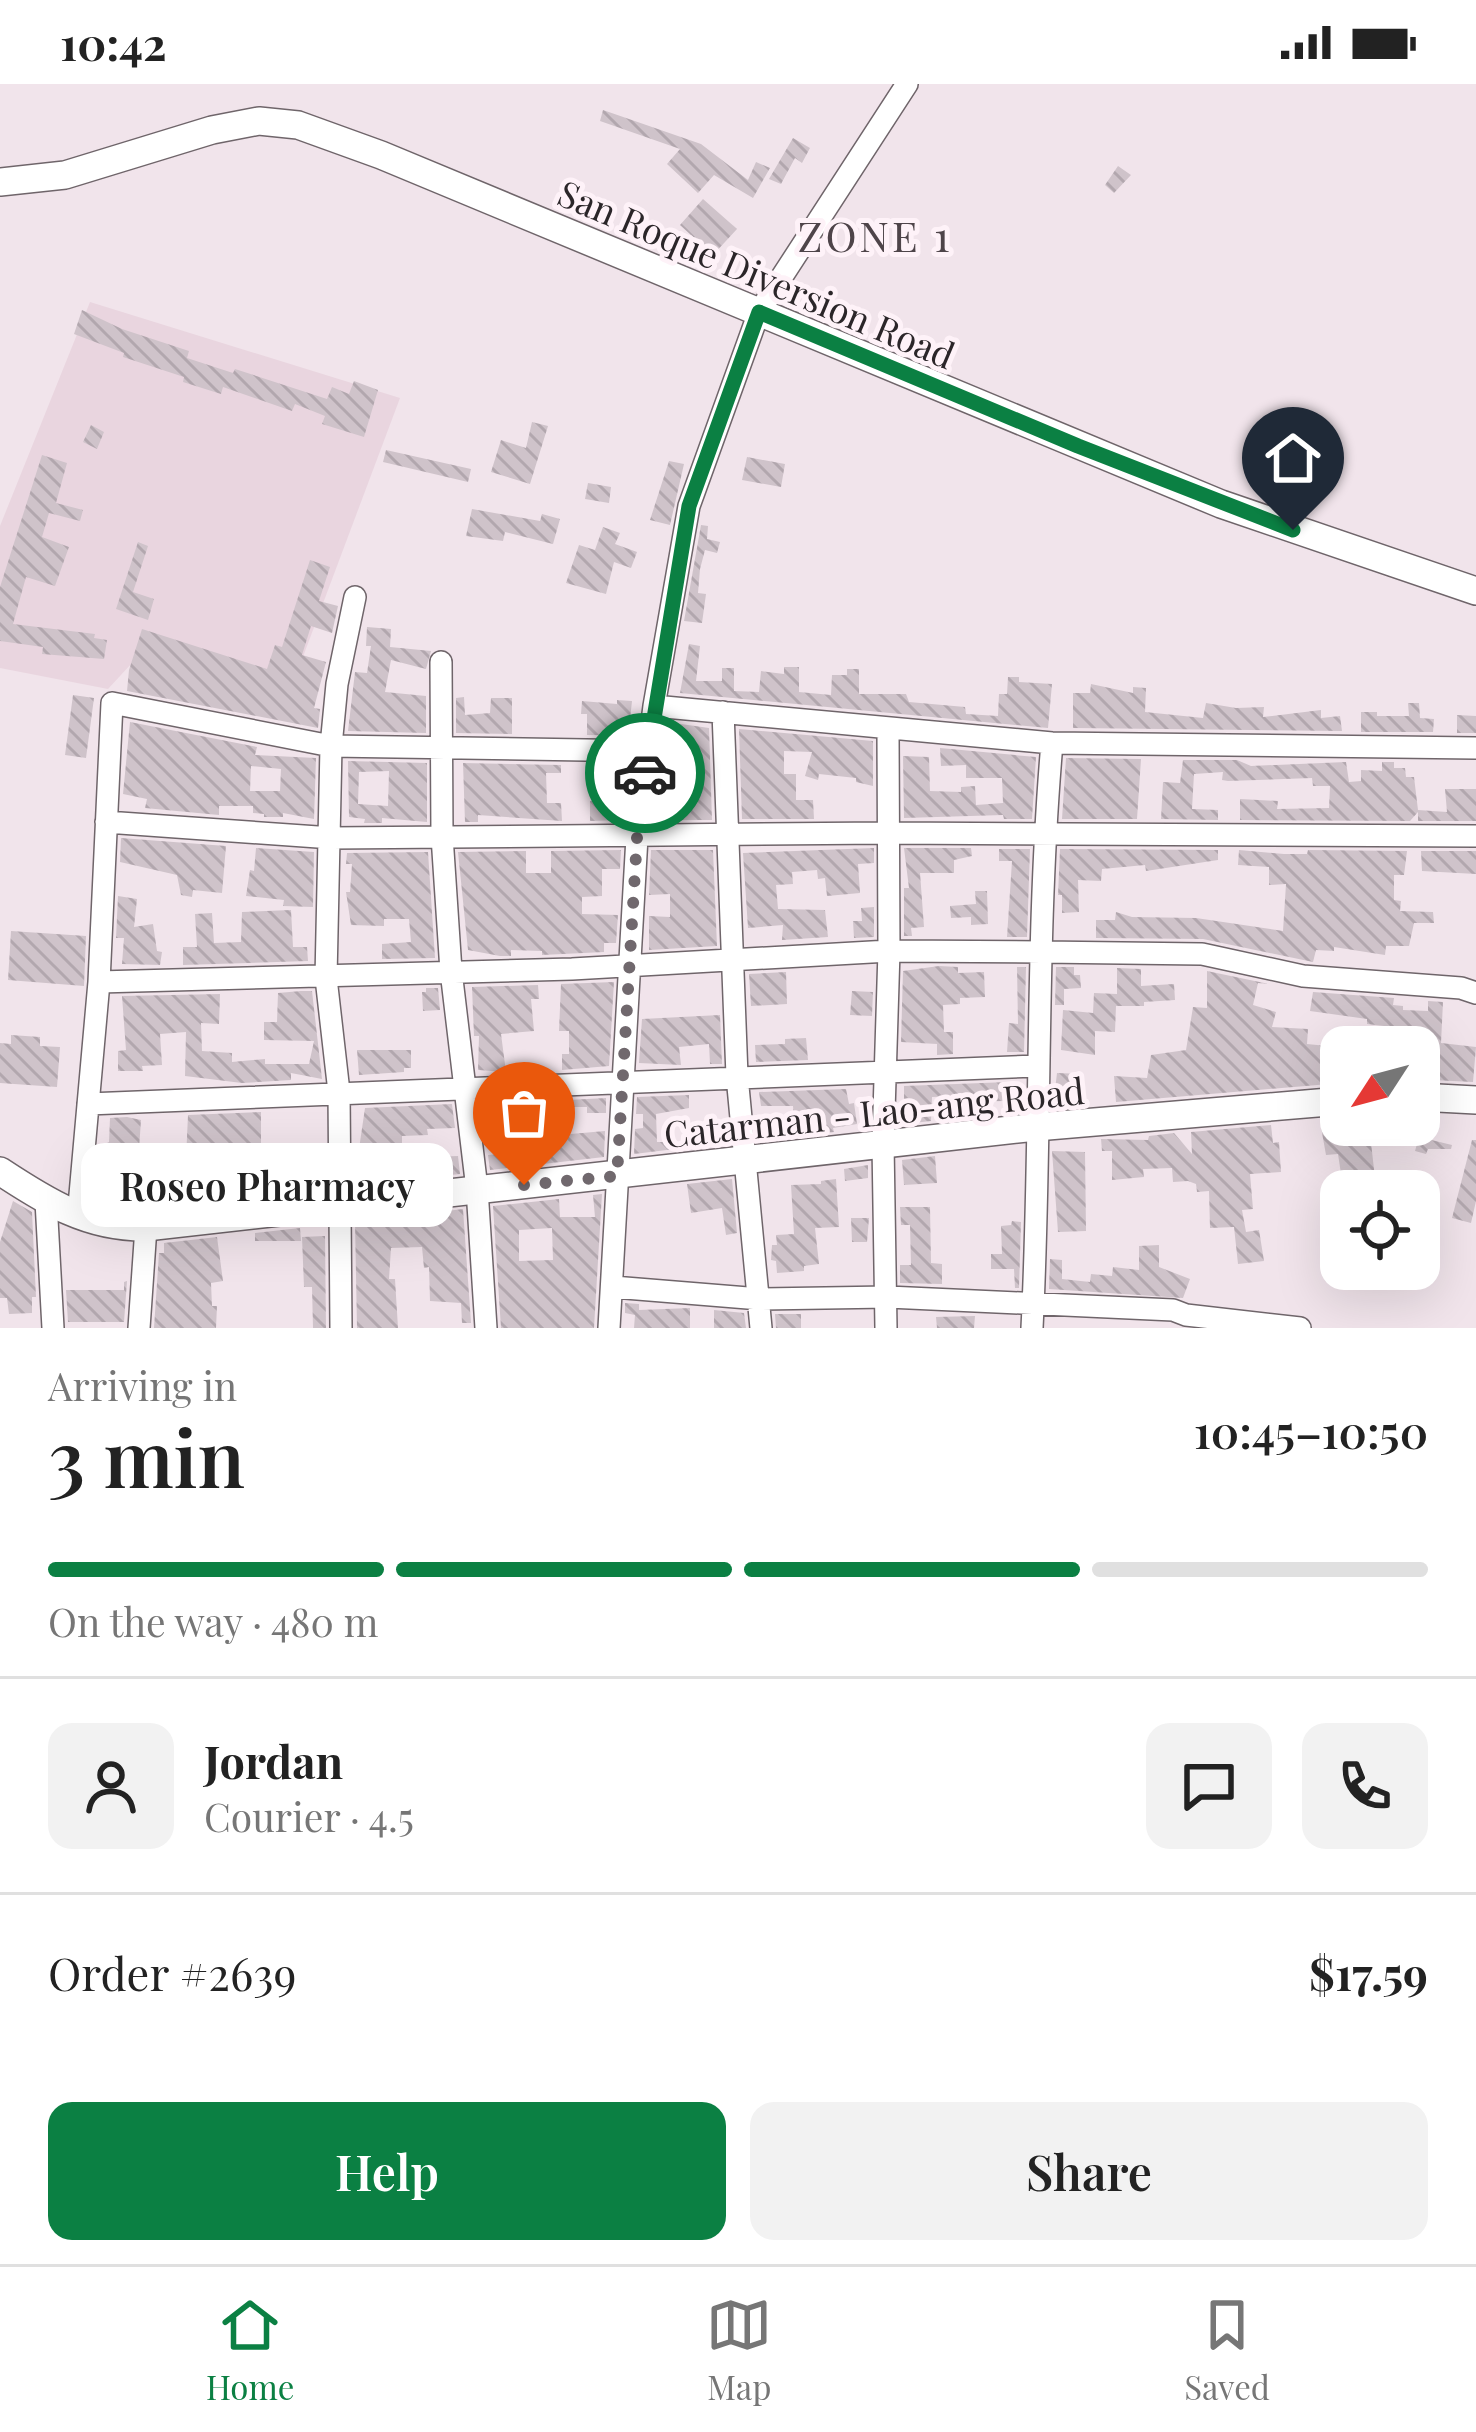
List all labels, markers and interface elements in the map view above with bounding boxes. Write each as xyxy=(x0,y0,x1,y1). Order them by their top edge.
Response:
text: 10:42 xyxy=(60,12,167,72)
street label: San Roque Diversion Road xyxy=(552,168,963,378)
district label: ZONE 1 xyxy=(798,207,952,263)
pin xyxy=(1242,407,1344,530)
icon: home xyxy=(1260,425,1326,491)
courier xyxy=(585,713,705,833)
icon: car xyxy=(612,740,678,806)
north arrow xyxy=(1320,1026,1440,1146)
map controls xyxy=(1320,1026,1440,1290)
pin xyxy=(473,1062,575,1185)
street label: Catarman - Lao-ang Road xyxy=(661,1065,1087,1157)
icon: bag xyxy=(491,1080,557,1146)
callout: Roseo Pharmacy xyxy=(80,1143,452,1227)
text: Roseo Pharmacy xyxy=(119,1159,415,1211)
button: locate xyxy=(1320,1170,1440,1290)
text: Arriving in xyxy=(48,1359,237,1411)
text: 10:45–10:50 xyxy=(1194,1400,1428,1460)
text: 3 min xyxy=(48,1404,245,1508)
text: On the way · 480 m xyxy=(48,1595,378,1647)
button: person xyxy=(48,1723,174,1849)
button: chat xyxy=(1146,1723,1272,1849)
button: phone xyxy=(1302,1723,1428,1849)
text: Jordan xyxy=(204,1730,343,1790)
text: Courier · 4.5 xyxy=(204,1790,414,1842)
text: Order #2639 xyxy=(48,1942,296,2002)
text: $17.59 xyxy=(1309,1942,1428,2002)
button: Help xyxy=(48,2102,726,2240)
button: Share xyxy=(750,2102,1428,2240)
tab: Home xyxy=(206,2292,294,2408)
tab: Map xyxy=(706,2292,772,2408)
tab: Saved xyxy=(1184,2292,1270,2408)

